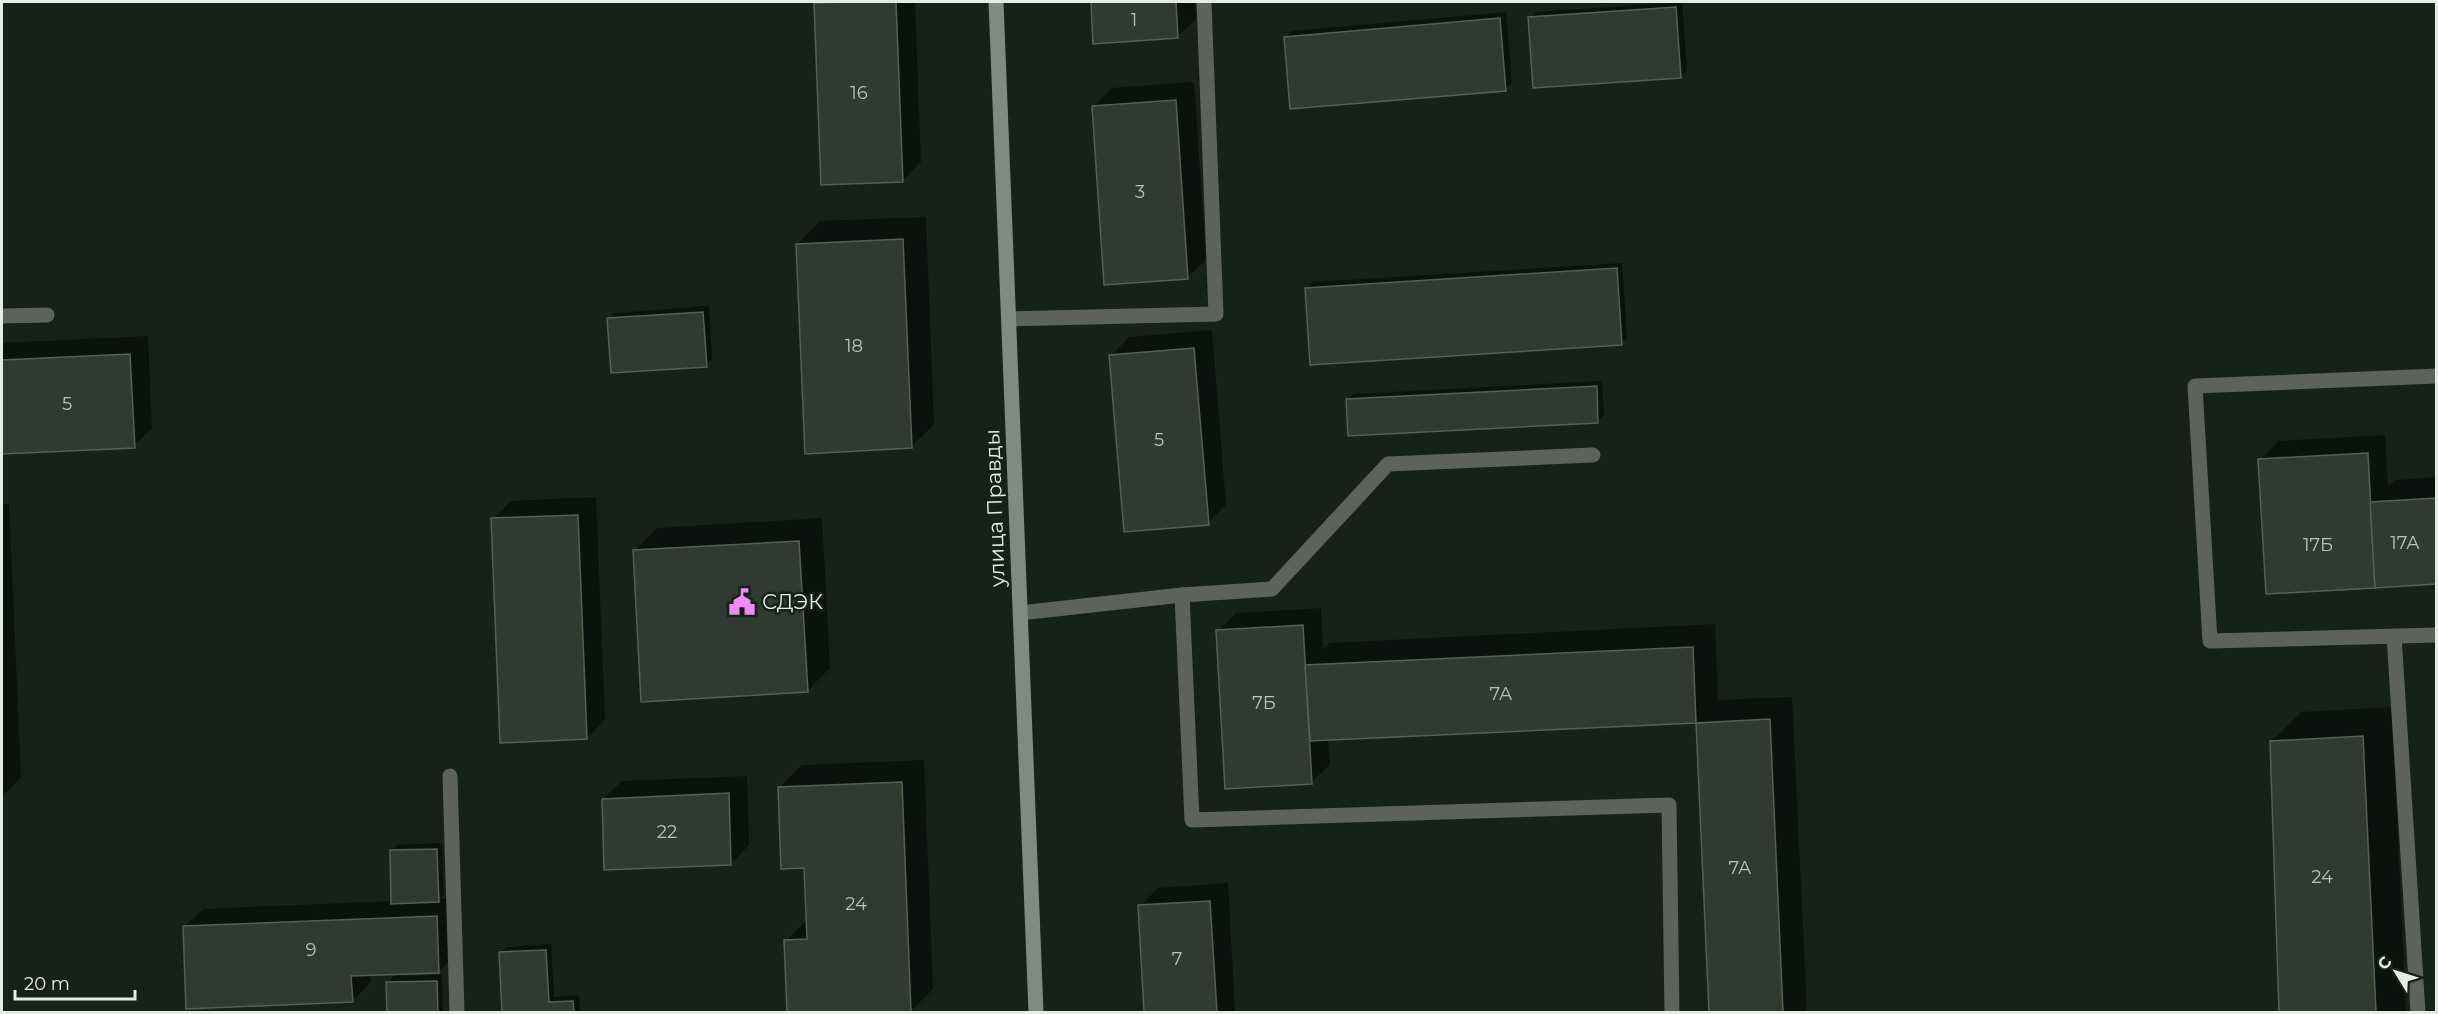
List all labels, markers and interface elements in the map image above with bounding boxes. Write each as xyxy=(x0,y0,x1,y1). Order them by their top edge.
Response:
house number: 1 xyxy=(1131,9,1137,31)
house number: 16 xyxy=(850,82,868,104)
house number: 3 xyxy=(1135,181,1145,203)
house number: 18 xyxy=(845,335,863,357)
house number: 5 xyxy=(62,393,72,415)
street label: улица Правды xyxy=(979,429,1010,588)
house number: 5 xyxy=(1154,429,1164,451)
house number: 17А xyxy=(2390,532,2420,554)
house number: 17Б xyxy=(2303,534,2333,556)
public building icon: СДЭК xyxy=(727,587,757,617)
place label: СДЭК xyxy=(762,589,823,614)
house number: 7А xyxy=(1490,683,1513,705)
house number: 7Б xyxy=(1252,692,1276,714)
house number: 22 xyxy=(657,821,677,843)
house number: 7А xyxy=(1729,857,1752,879)
house number: 24 xyxy=(2311,866,2333,888)
house number: 24 xyxy=(845,893,867,915)
house number: 9 xyxy=(306,939,317,961)
north arrow xyxy=(2366,942,2426,1002)
house number: 7 xyxy=(1172,948,1182,970)
text: С xyxy=(2374,952,2396,974)
scale bar xyxy=(15,963,135,1001)
text: 20 m xyxy=(24,973,70,995)

